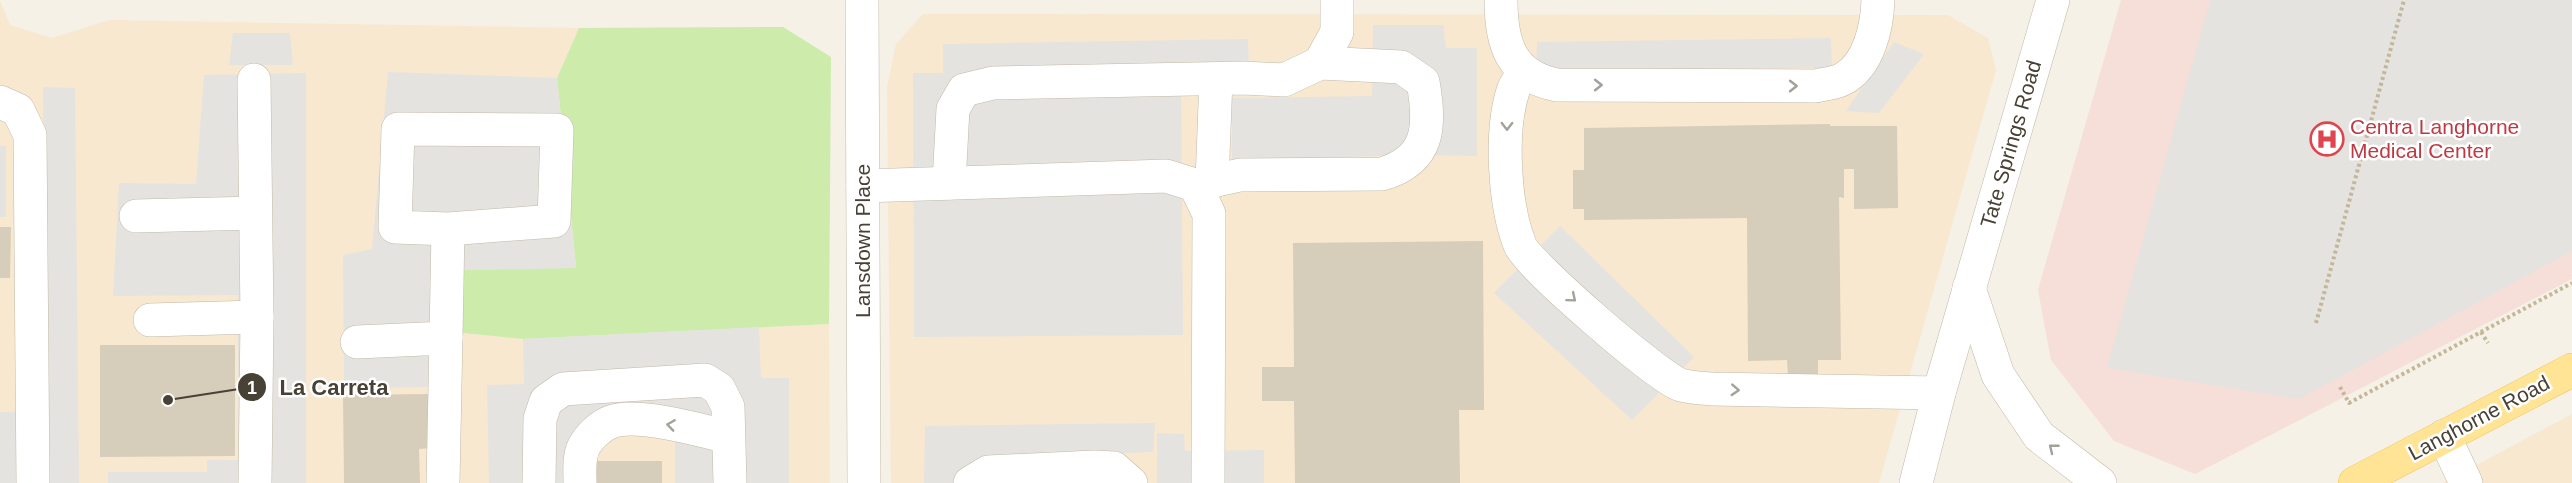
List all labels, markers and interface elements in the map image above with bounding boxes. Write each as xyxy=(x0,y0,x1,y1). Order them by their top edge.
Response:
street label: Tate Springs Road xyxy=(1976,58,2045,230)
one-way arrow xyxy=(1594,79,1603,91)
one-way arrow xyxy=(1789,79,1798,92)
place label: Centra Langhorne Medical Center xyxy=(2350,115,2519,162)
hospital icon: Centra Langhorne Medical Center xyxy=(2309,121,2345,157)
one-way arrow xyxy=(1501,122,1513,131)
street label: Lansdown Place xyxy=(851,164,874,318)
one-way arrow xyxy=(1565,291,1576,302)
callout: La Carreta xyxy=(237,367,400,407)
street label: Langhorne Road xyxy=(2404,371,2553,464)
text: La Carreta xyxy=(280,375,389,400)
text: 1 xyxy=(247,378,257,398)
one-way arrow xyxy=(1731,384,1740,397)
one-way arrow xyxy=(667,419,676,431)
one-way arrow xyxy=(2049,444,2060,455)

